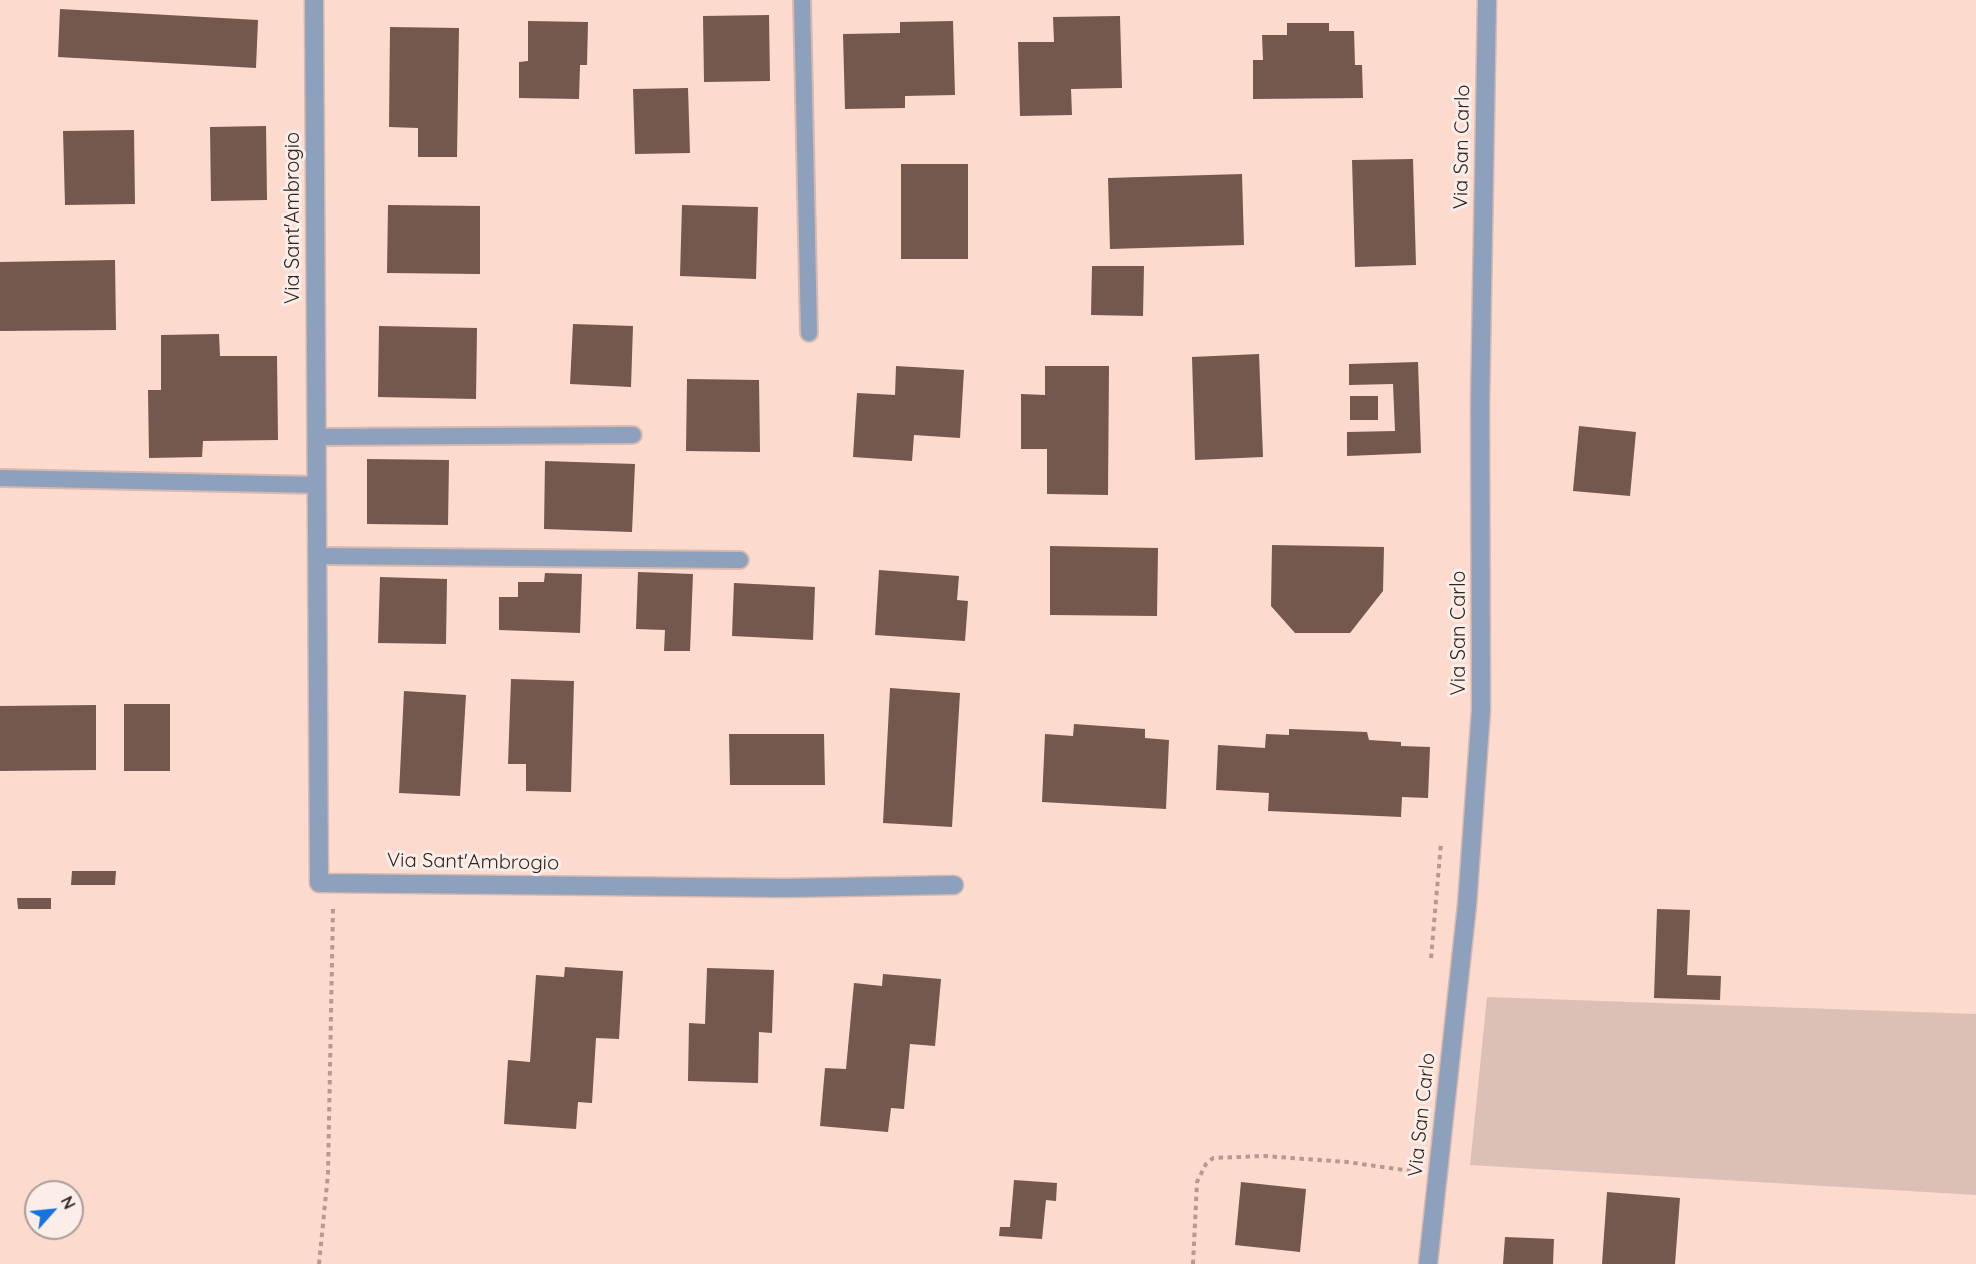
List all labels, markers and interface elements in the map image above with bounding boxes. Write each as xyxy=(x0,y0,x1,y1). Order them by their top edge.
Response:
street label: Via San Carlo xyxy=(1449,84,1475,210)
street label: Via Sant'Ambrogio xyxy=(281,132,305,304)
street label: Via San Carlo xyxy=(1447,571,1471,695)
street label: Via Sant'Ambrogio xyxy=(387,848,559,876)
street label: Via San Carlo xyxy=(1404,1052,1440,1178)
north arrow xyxy=(24,1180,84,1240)
text: N xyxy=(57,1193,80,1213)

